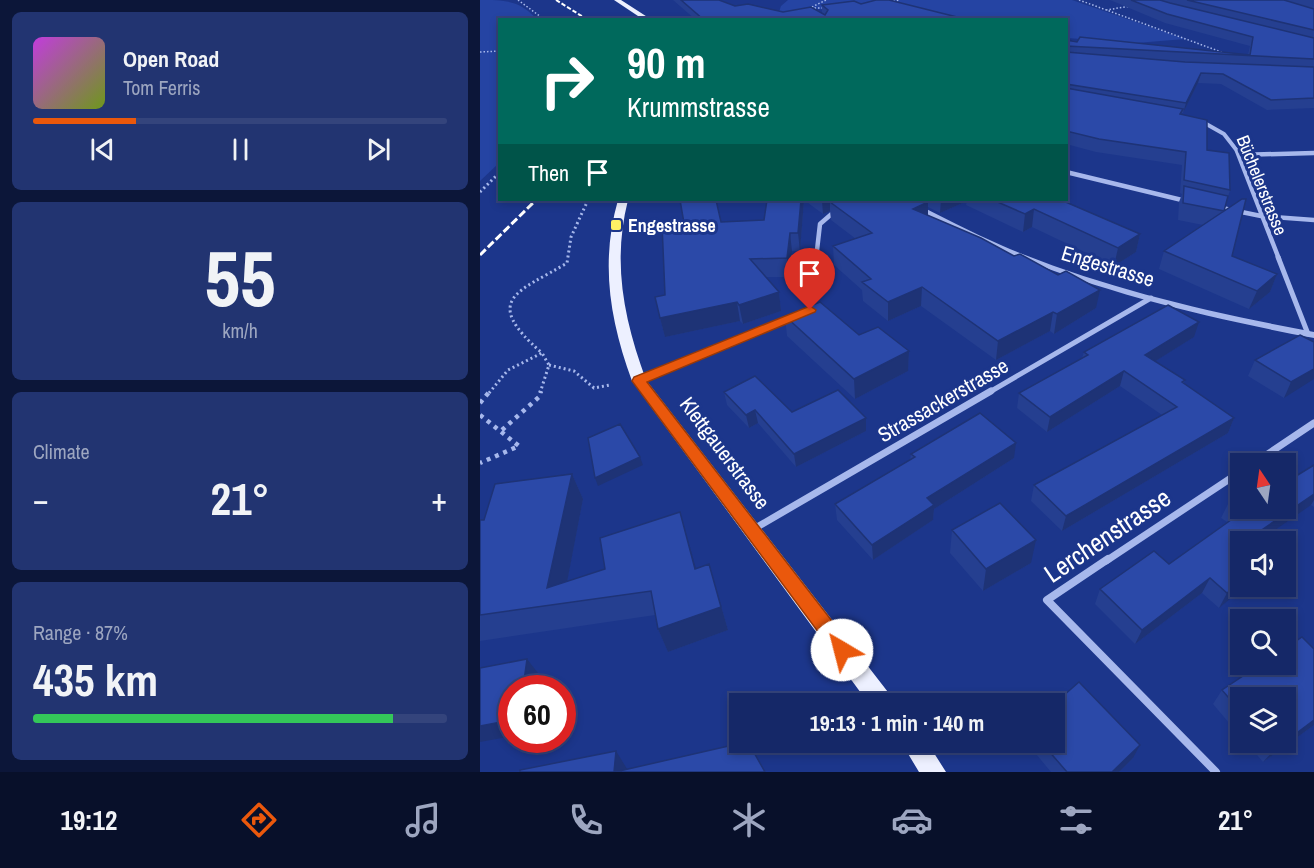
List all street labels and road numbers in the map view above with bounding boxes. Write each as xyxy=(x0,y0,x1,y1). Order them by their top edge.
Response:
street label: Büchelerstrasse xyxy=(1231,131,1293,239)
street label: Engestrasse xyxy=(1058,238,1158,294)
street label: Strassackerstrasse xyxy=(872,351,1014,449)
street label: Klettgauerstrasse xyxy=(673,391,777,515)
street label: Lerchenstrasse xyxy=(1037,480,1177,590)

